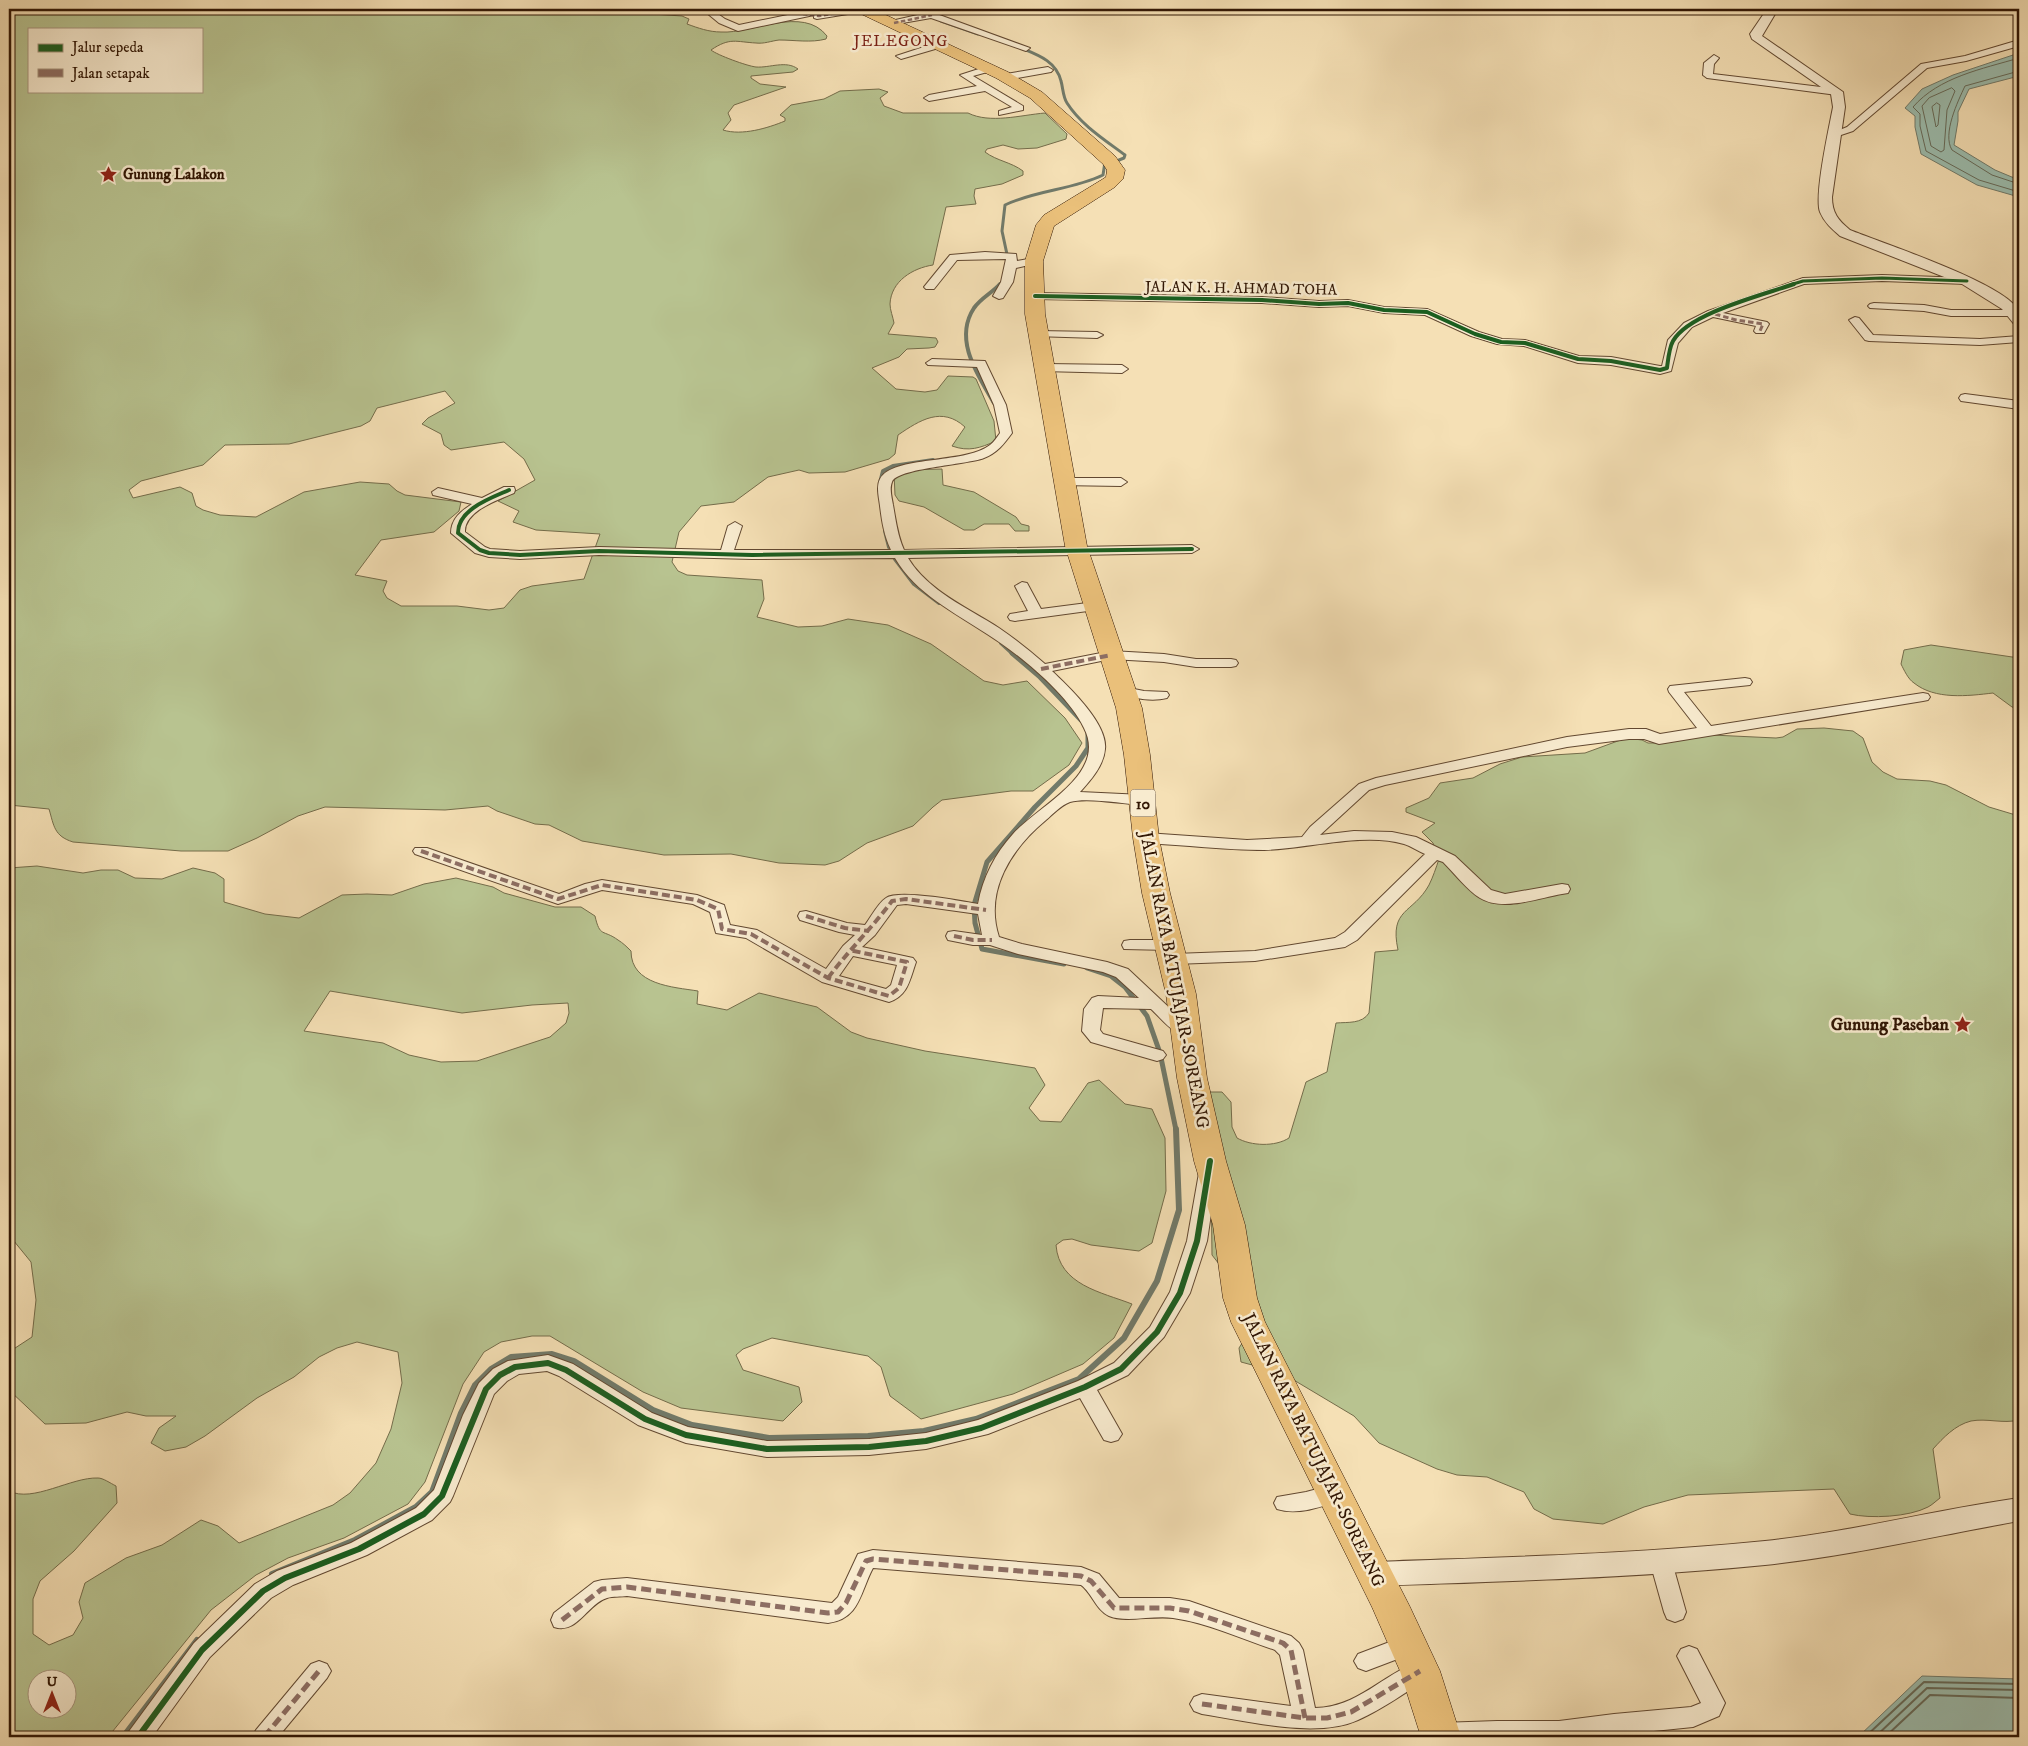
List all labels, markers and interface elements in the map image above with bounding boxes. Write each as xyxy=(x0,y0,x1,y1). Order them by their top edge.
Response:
legend xyxy=(28,28,202,92)
district label: JELEGONG xyxy=(851,31,949,51)
text: Jalur sepeda xyxy=(70,38,144,57)
text: Jalan setapak xyxy=(70,64,150,83)
place icon: Gunung Lalakon xyxy=(99,164,119,184)
place label: Gunung Lalakon xyxy=(123,165,225,184)
street label: JALAN K. H. AHMAD TOHA xyxy=(1143,277,1338,300)
road number: 10 xyxy=(1130,790,1156,816)
street label: JALAN RAYA BATUJAJAR-SOREANG xyxy=(1134,828,1214,1131)
place label: Gunung Paseban xyxy=(1831,1014,1950,1036)
place icon: Gunung Paseban xyxy=(1953,1014,1973,1034)
street label: JALAN RAYA BATUJAJAR-SOREANG xyxy=(1236,1308,1389,1591)
north arrow xyxy=(28,1668,78,1718)
text: U xyxy=(47,1673,58,1691)

